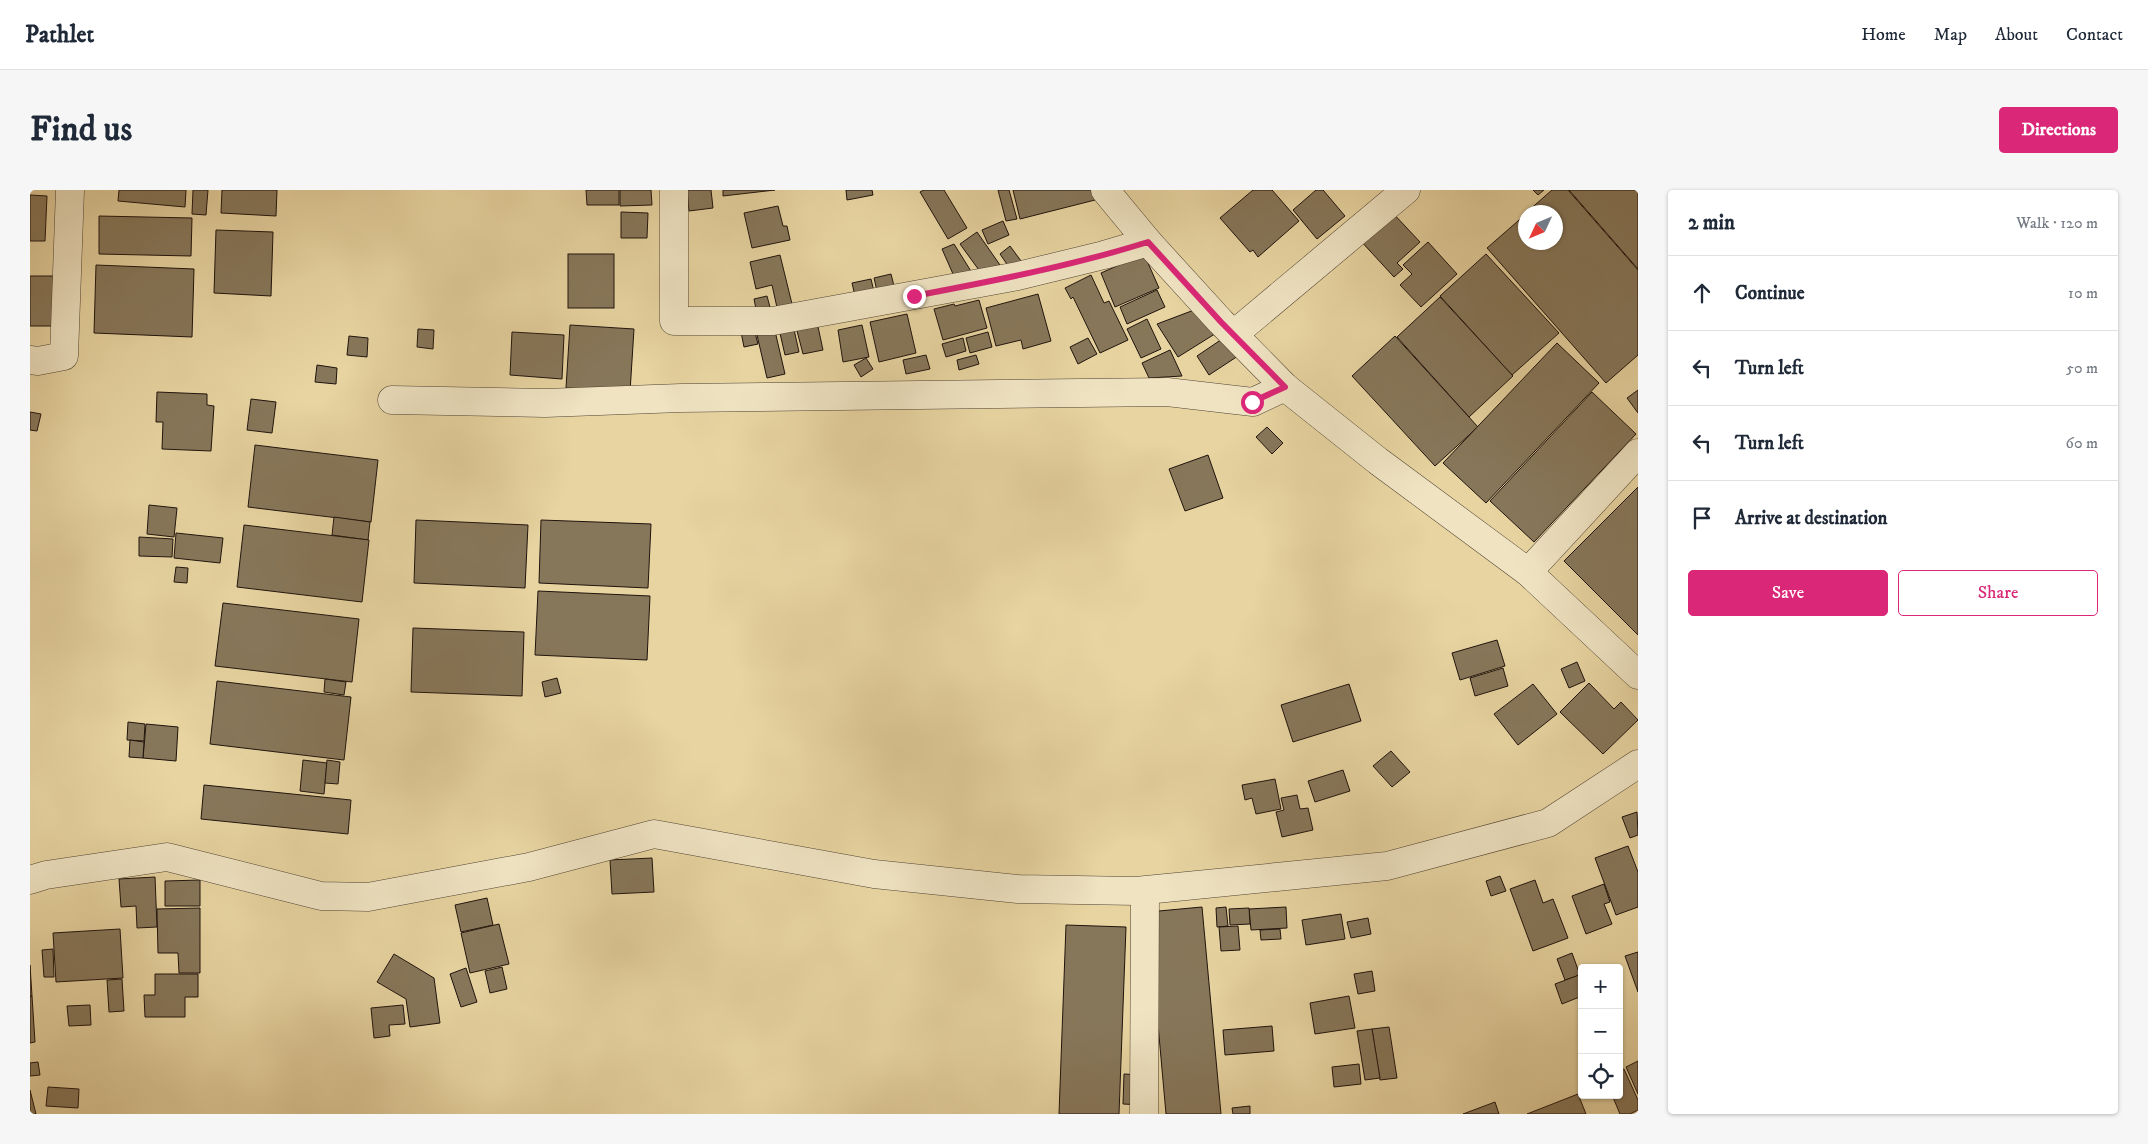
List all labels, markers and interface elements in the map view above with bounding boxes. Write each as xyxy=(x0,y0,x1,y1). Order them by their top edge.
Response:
text: Pathlet xyxy=(25,20,94,50)
text: Home xyxy=(1861,24,1906,46)
text: Map xyxy=(1934,24,1967,46)
text: About xyxy=(1995,24,2038,46)
text: Contact xyxy=(2066,24,2123,46)
button: Directions xyxy=(1999,107,2118,153)
text: Find us xyxy=(30,108,132,152)
north arrow xyxy=(1518,205,1563,250)
text: 2 min xyxy=(1688,210,1735,236)
text: Walk · 120 m xyxy=(2016,213,2098,233)
icon: ahead xyxy=(1688,279,1716,307)
text: Continue xyxy=(1735,282,1805,305)
text: 10 m xyxy=(2068,283,2098,303)
route end xyxy=(903,285,926,308)
icon: left xyxy=(1688,354,1716,382)
text: Turn left xyxy=(1735,357,1804,380)
text: 50 m xyxy=(2066,358,2098,378)
route start xyxy=(1241,391,1264,414)
icon: left xyxy=(1688,429,1716,457)
text: Turn left xyxy=(1735,432,1804,455)
text: 60 m xyxy=(2066,433,2098,453)
icon: arrive xyxy=(1688,504,1716,532)
text: Arrive at destination xyxy=(1735,507,1887,530)
button: Save xyxy=(1688,570,1888,616)
button: Share xyxy=(1898,570,2098,616)
map controls xyxy=(1578,964,1623,1099)
button: + xyxy=(1578,964,1623,1009)
button: − xyxy=(1578,1009,1623,1054)
button: locate xyxy=(1578,1054,1623,1099)

